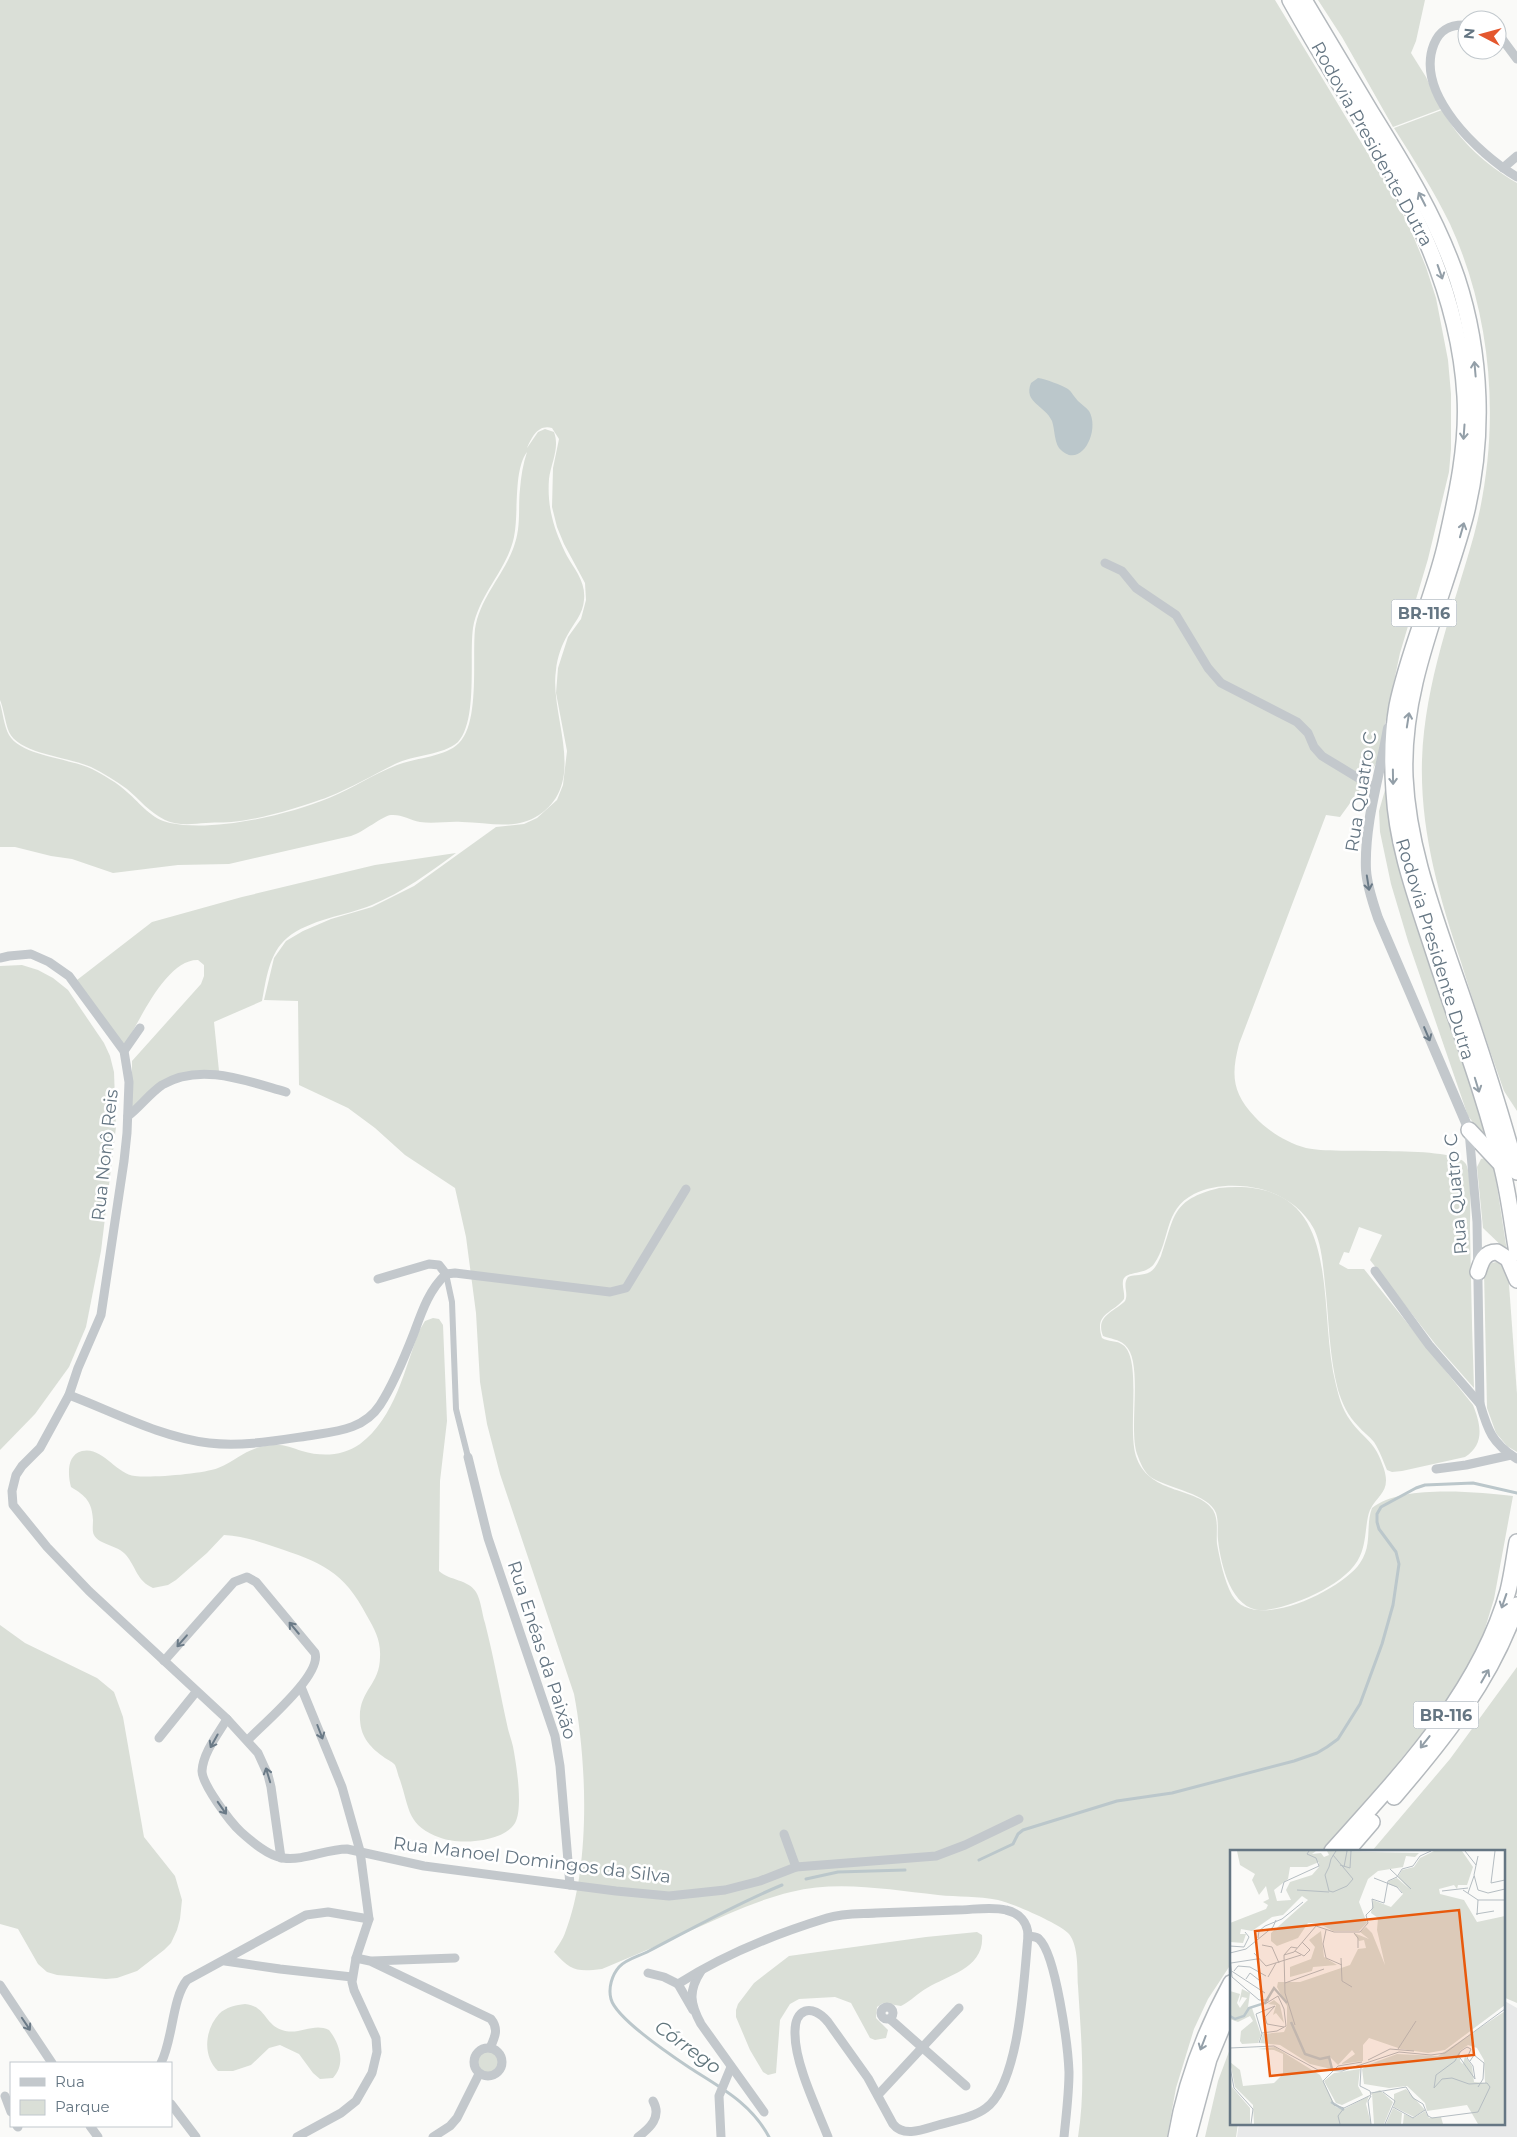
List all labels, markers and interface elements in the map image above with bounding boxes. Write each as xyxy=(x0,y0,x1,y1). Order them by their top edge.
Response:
north arrow xyxy=(1457,10,1507,60)
text: N xyxy=(1460,27,1479,40)
street label: Rodovia Presidente Dutra xyxy=(1306,38,1438,250)
one-way arrow xyxy=(1417,191,1427,206)
one-way arrow xyxy=(1435,264,1445,280)
one-way arrow xyxy=(1470,361,1480,377)
one-way arrow xyxy=(1460,423,1469,439)
one-way arrow xyxy=(1457,522,1467,538)
road number: BR-116 xyxy=(1392,600,1456,626)
one-way arrow xyxy=(1403,712,1413,728)
street label: Rua Quatro C xyxy=(1341,730,1381,854)
one-way arrow xyxy=(1389,769,1398,785)
street label: Rodovia Presidente Dutra xyxy=(1391,836,1479,1062)
one-way arrow xyxy=(1364,874,1374,890)
one-way arrow xyxy=(1422,1026,1432,1041)
one-way arrow xyxy=(1473,1077,1483,1093)
street label: Rua Nonô Reis xyxy=(87,1088,123,1222)
street label: Rua Quatro C xyxy=(1440,1132,1472,1255)
street label: Rua Enéas da Paixão xyxy=(503,1558,581,1742)
one-way arrow xyxy=(1499,1593,1508,1608)
one-way arrow xyxy=(288,1621,299,1634)
one-way arrow xyxy=(176,1634,188,1647)
one-way arrow xyxy=(1481,1669,1491,1683)
road number: BR-116 xyxy=(1414,1702,1478,1728)
one-way arrow xyxy=(316,1723,325,1739)
one-way arrow xyxy=(209,1734,219,1749)
one-way arrow xyxy=(1419,1735,1430,1748)
one-way arrow xyxy=(262,1768,272,1784)
one-way arrow xyxy=(217,1800,227,1814)
street label: Rua Manoel Domingos da Silva xyxy=(392,1832,672,1888)
inset map xyxy=(1230,1850,1504,2124)
water label: Córrego xyxy=(650,2015,726,2079)
one-way arrow xyxy=(21,2017,31,2031)
one-way arrow xyxy=(1198,2035,1207,2050)
legend xyxy=(10,2062,172,2127)
text: Rua xyxy=(55,2072,85,2091)
text: Parque xyxy=(55,2097,110,2116)

